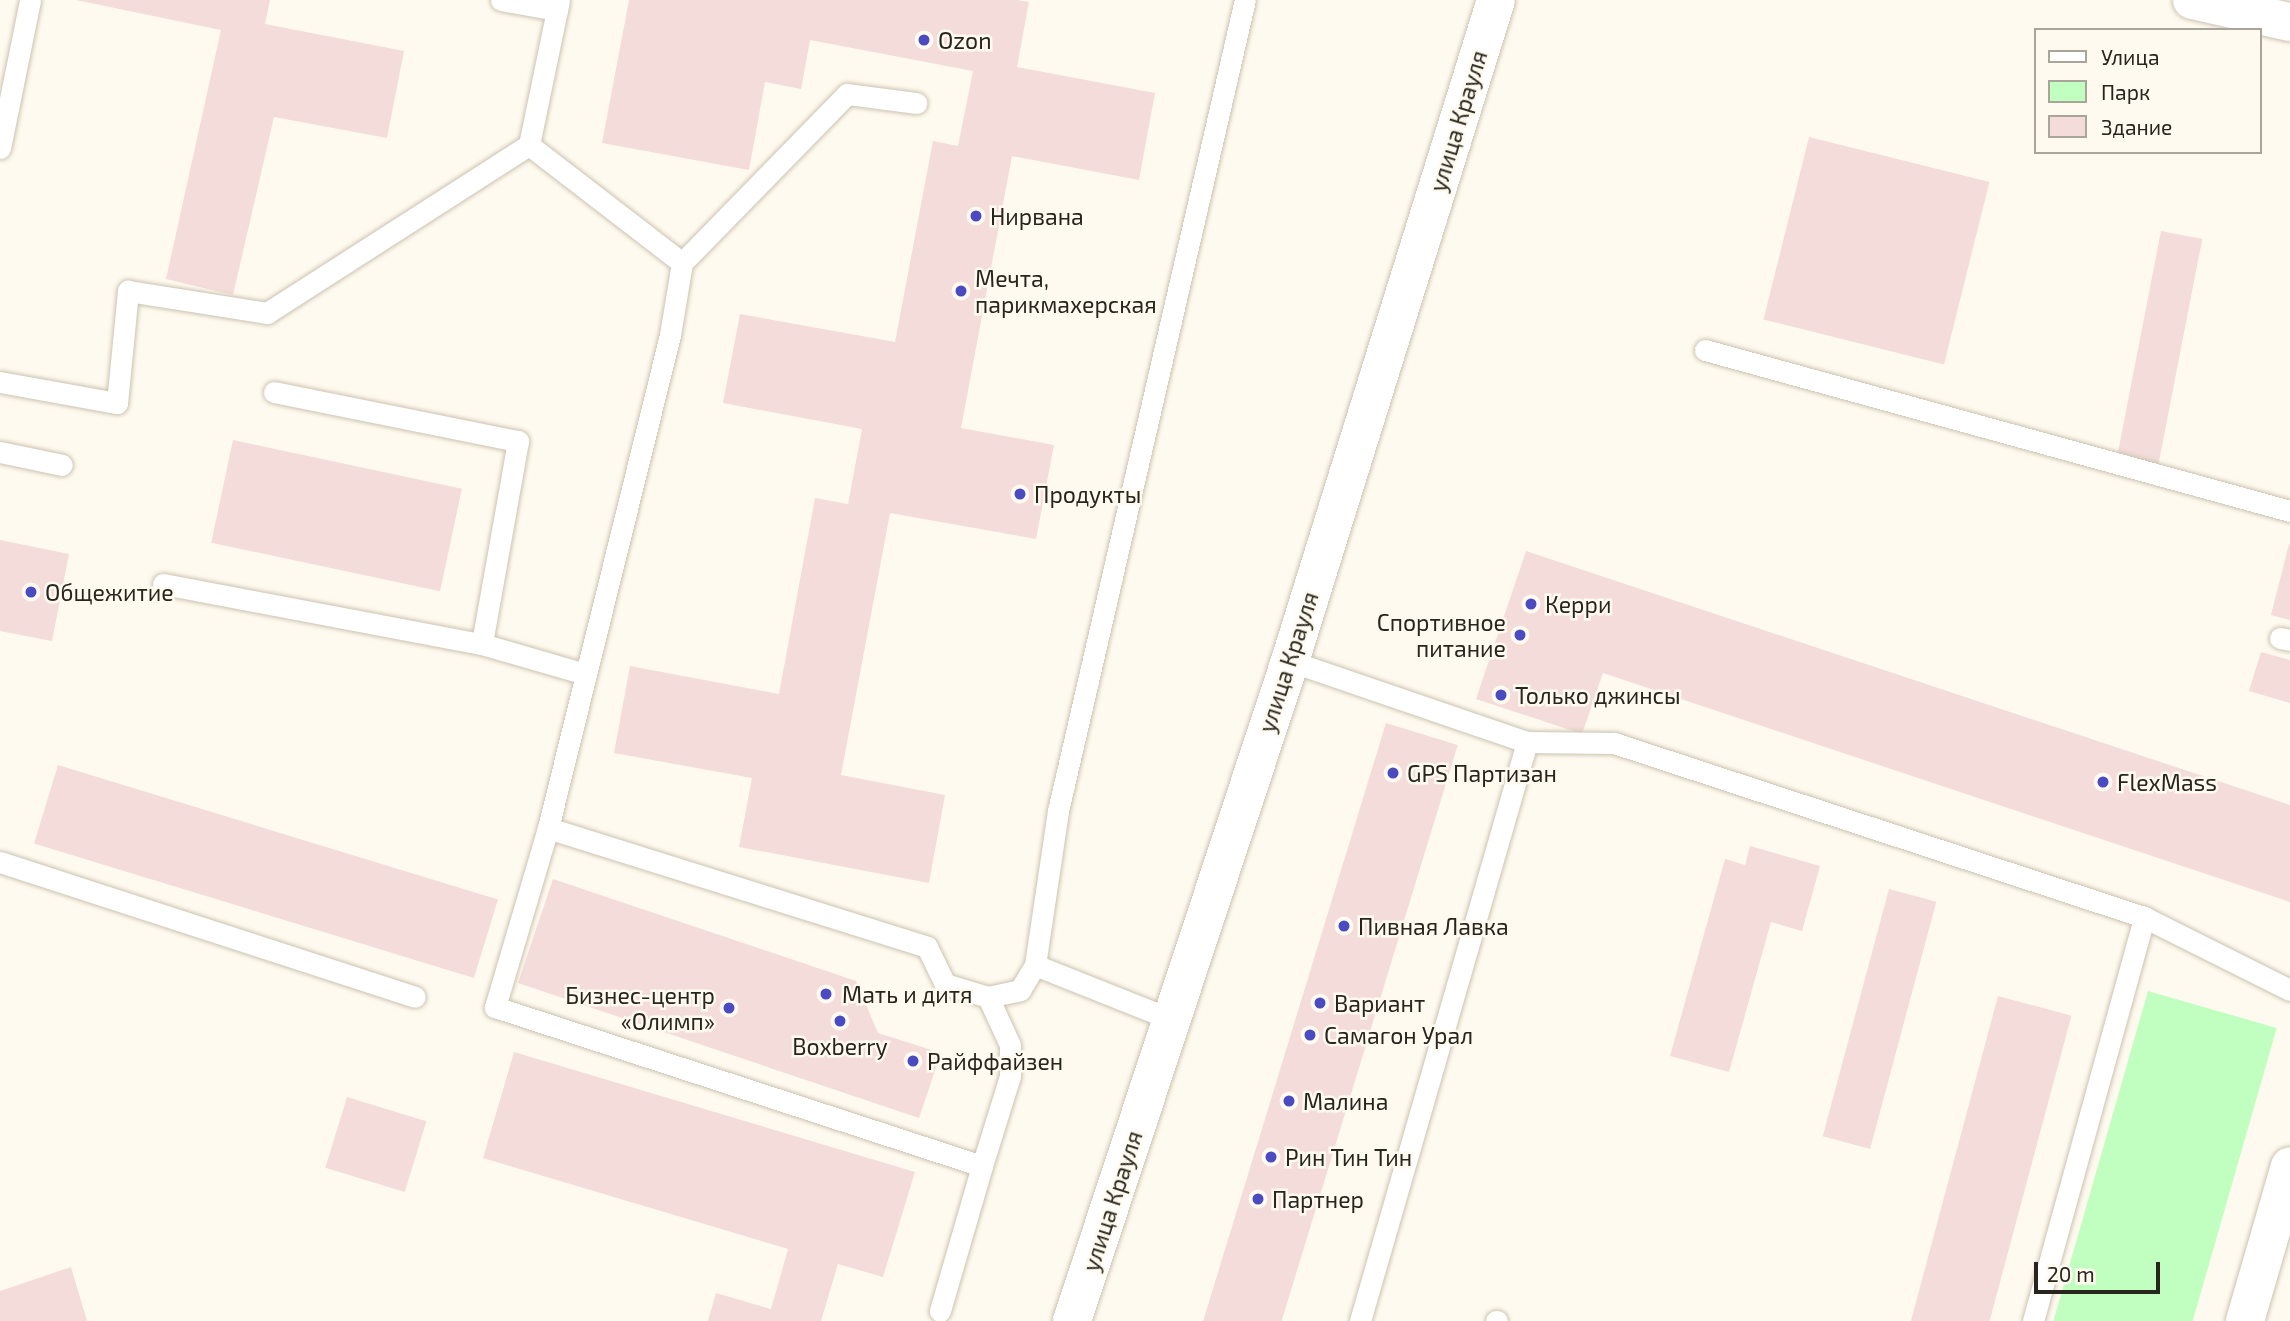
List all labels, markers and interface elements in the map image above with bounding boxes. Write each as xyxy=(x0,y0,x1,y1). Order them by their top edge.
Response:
place label: Ozon xyxy=(938,26,991,54)
legend xyxy=(2035,28,2262,154)
marker: Ozon xyxy=(916,32,932,48)
text: Улица xyxy=(2101,44,2160,69)
street label: улица Крауля xyxy=(1423,47,1493,195)
text: Парк xyxy=(2101,79,2150,104)
text: Здание xyxy=(2101,114,2172,139)
place label: Нирвана xyxy=(990,202,1084,230)
marker: Нирвана xyxy=(968,208,984,224)
place label: Мечта, парикмахерская xyxy=(975,264,1157,318)
marker: Мечта, парикмахерская xyxy=(953,283,969,299)
place label: Продукты xyxy=(1034,480,1141,508)
marker: Продукты xyxy=(1012,486,1028,502)
place label: Общежитие xyxy=(45,578,174,606)
marker: Общежитие xyxy=(23,584,39,600)
street label: улица Крауля xyxy=(1252,588,1324,736)
place label: Керри xyxy=(1545,590,1611,618)
marker: Керри xyxy=(1523,596,1539,612)
place label: Спортивное питание xyxy=(1377,608,1506,662)
marker: Спортивное питание xyxy=(1512,627,1528,643)
place label: Только джинсы xyxy=(1515,681,1680,709)
marker: Только джинсы xyxy=(1493,687,1509,703)
place label: GPS Партизан xyxy=(1407,759,1557,787)
marker: GPS Партизан xyxy=(1385,765,1401,781)
place label: FlexMass xyxy=(2117,768,2217,796)
marker: FlexMass xyxy=(2095,774,2111,790)
place label: Пивная Лавка xyxy=(1358,912,1509,940)
marker: Пивная Лавка xyxy=(1336,918,1352,934)
place label: Мать и дитя xyxy=(842,980,973,1008)
place label: Бизнес-центр «Олимп» xyxy=(565,981,715,1035)
marker: Мать и дитя xyxy=(816,984,836,1004)
place label: Вариант xyxy=(1334,989,1425,1017)
marker: Вариант xyxy=(1312,995,1328,1011)
marker: Бизнес-центр «Олимп» xyxy=(721,1000,737,1016)
marker: Boxberry xyxy=(832,1013,848,1029)
place label: Самагон Урал xyxy=(1324,1021,1473,1049)
marker: Самагон Урал xyxy=(1302,1027,1318,1043)
place label: Boxberry xyxy=(792,1032,888,1060)
place label: Райффайзен xyxy=(927,1047,1063,1075)
marker: Райффайзен xyxy=(905,1053,921,1069)
place label: Малина xyxy=(1303,1087,1388,1115)
marker: Малина xyxy=(1281,1093,1297,1109)
street label: улица Крауля xyxy=(1076,1127,1148,1275)
place label: Рин Тин Тин xyxy=(1285,1143,1412,1171)
marker: Рин Тин Тин xyxy=(1263,1149,1279,1165)
place label: Партнер xyxy=(1272,1185,1364,1213)
marker: Партнер xyxy=(1250,1191,1266,1207)
scale bar xyxy=(2038,1248,2164,1292)
text: 20 m xyxy=(2047,1261,2095,1286)

